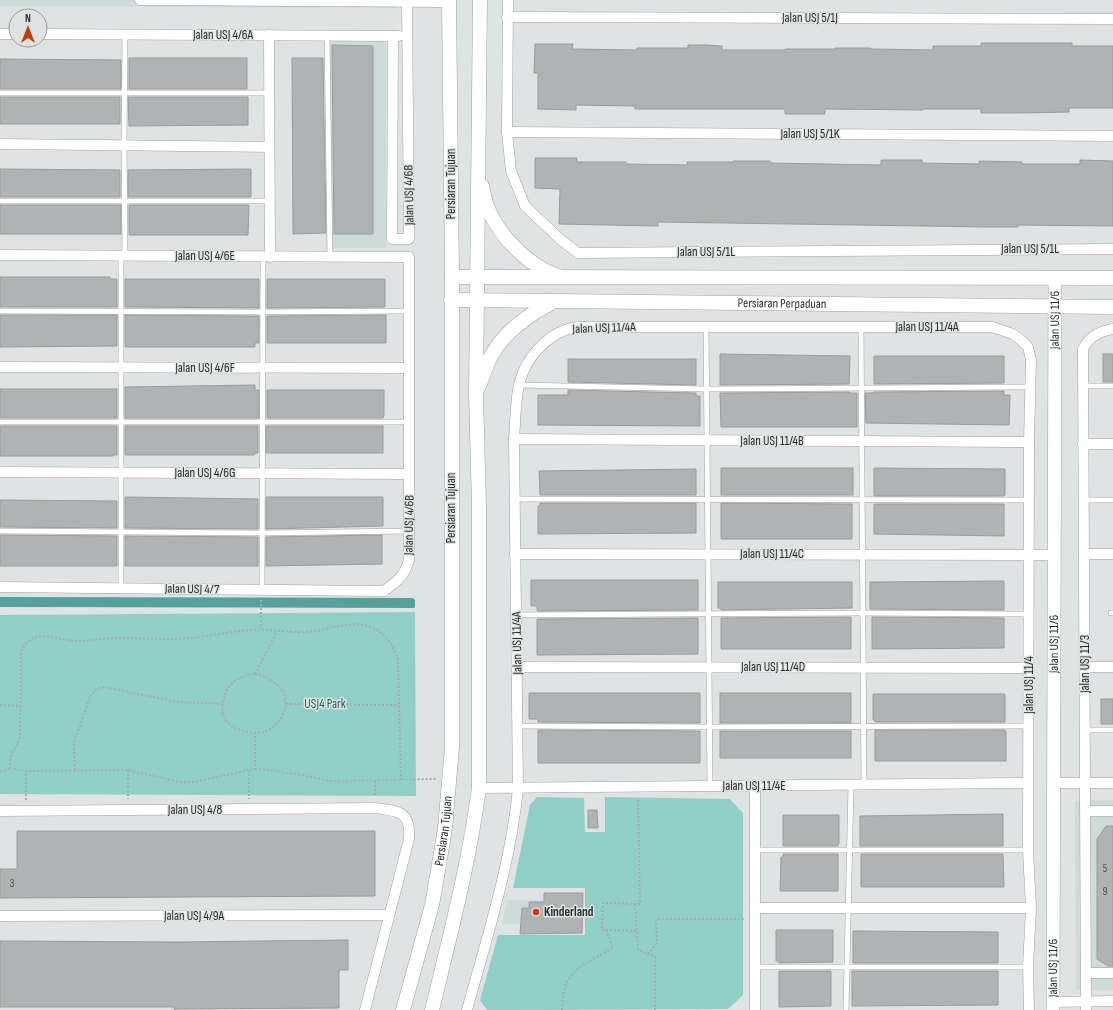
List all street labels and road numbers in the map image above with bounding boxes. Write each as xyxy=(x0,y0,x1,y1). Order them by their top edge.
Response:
street label: Jalan USJ 5/1J xyxy=(781,10,838,26)
street label: Jalan USJ 4/6A xyxy=(192,27,253,43)
street label: Jalan USJ 5/1K xyxy=(779,126,840,142)
street label: Persiaran Tujuan xyxy=(443,149,459,219)
street label: Jalan USJ 4/6B xyxy=(400,164,418,226)
street label: Jalan USJ 5/1L xyxy=(1000,241,1059,257)
street label: Jalan USJ 5/1L xyxy=(676,244,735,260)
street label: Jalan USJ 4/6E xyxy=(174,248,235,264)
street label: Jalan USJ 11/6 xyxy=(1047,290,1063,350)
street label: Persiaran Perpaduan xyxy=(737,295,827,312)
street label: Jalan USJ 11/4A xyxy=(571,319,636,337)
street label: Jalan USJ 11/4A xyxy=(894,319,959,335)
street label: Jalan USJ 4/6F xyxy=(174,360,235,376)
street label: Jalan USJ 11/4B xyxy=(739,433,804,449)
street label: Jalan USJ 4/6G xyxy=(173,465,236,481)
street label: Persiaran Tujuan xyxy=(443,473,459,543)
street label: Jalan USJ 4/6B xyxy=(400,494,418,556)
street label: Jalan USJ 11/4C xyxy=(739,546,804,562)
street label: Jalan USJ 4/7 xyxy=(164,581,220,597)
street label: Jalan USJ 11/4A xyxy=(508,611,526,676)
street label: Jalan USJ 11/6 xyxy=(1046,614,1062,674)
street label: Jalan USJ 11/3 xyxy=(1077,635,1093,694)
street label: Jalan USJ 11/4 xyxy=(1021,656,1037,715)
street label: Jalan USJ 11/4D xyxy=(740,659,805,675)
street label: Jalan USJ 11/4E xyxy=(721,778,786,794)
street label: Persiaran Tujuan xyxy=(431,795,456,867)
street label: Jalan USJ 4/8 xyxy=(167,802,223,818)
street label: Jalan USJ 4/9A xyxy=(163,908,225,924)
street label: Jalan USJ 11/6 xyxy=(1045,938,1061,998)

